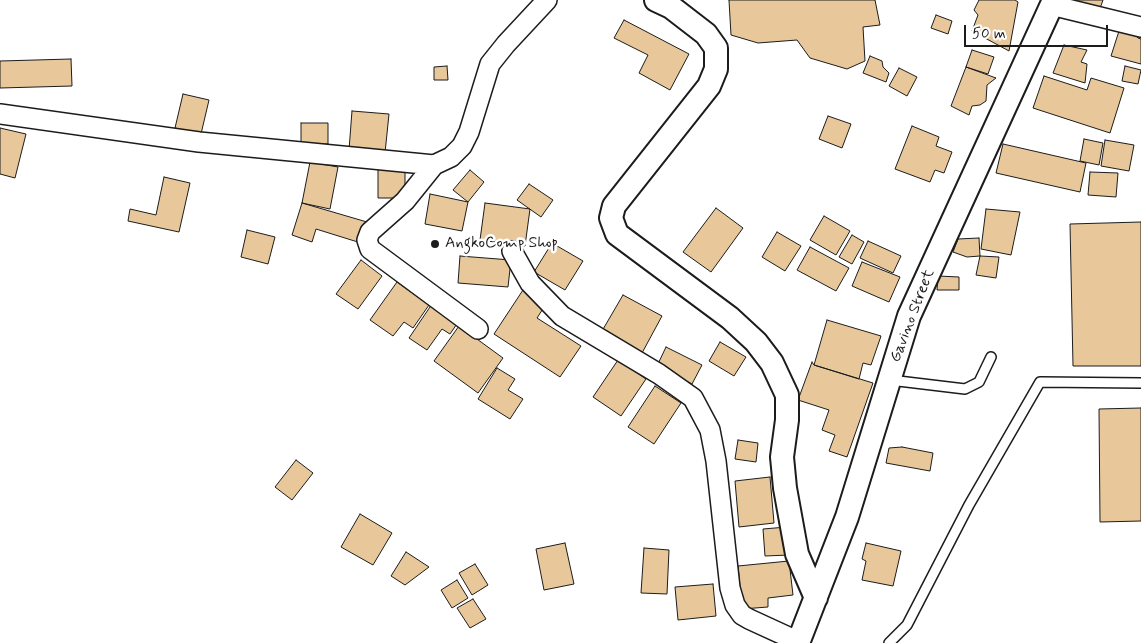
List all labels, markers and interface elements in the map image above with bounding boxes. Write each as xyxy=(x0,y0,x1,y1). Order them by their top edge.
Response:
scale bar xyxy=(966,15,1110,47)
text: 50 m xyxy=(972,24,1006,44)
place label: AngkoComp Shop xyxy=(445,234,558,254)
marker: AngkoComp Shop xyxy=(429,238,441,250)
street label: Gavino Street xyxy=(886,267,940,365)

